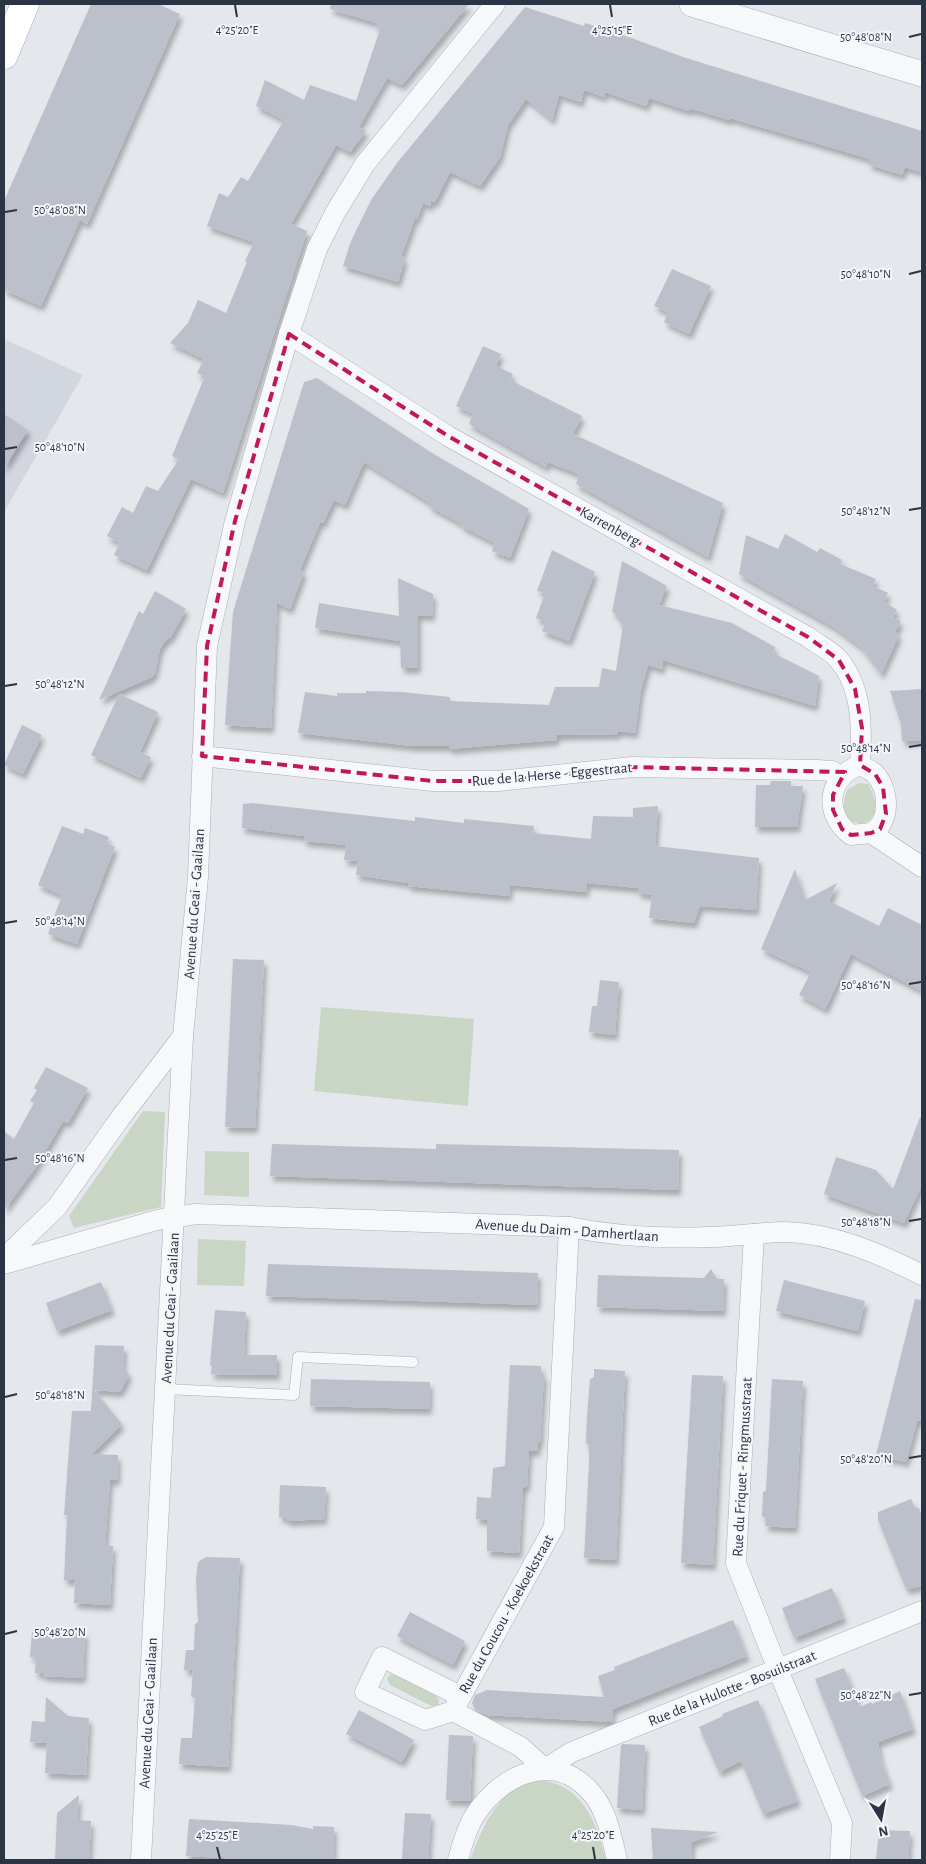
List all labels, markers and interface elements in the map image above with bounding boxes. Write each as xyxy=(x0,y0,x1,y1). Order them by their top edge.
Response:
text: 4°25'20"E xyxy=(216,24,259,36)
text: 4°25'15"E xyxy=(592,24,632,36)
text: 50°48'08"N xyxy=(840,31,892,43)
text: 50°48'08"N xyxy=(34,204,86,216)
text: 50°48'10"N xyxy=(841,268,891,280)
text: 50°48'10"N xyxy=(35,441,85,453)
street label: Karrenberg xyxy=(577,504,643,549)
text: 50°48'12"N xyxy=(841,505,891,517)
text: 50°48'12"N xyxy=(35,678,85,690)
text: 50°48'14"N xyxy=(841,742,891,754)
street label: Rue de la Herse - Eggestraat xyxy=(471,760,633,789)
street label: Avenue du Geai - Gaailaan xyxy=(182,828,207,980)
text: 50°48'14"N xyxy=(35,915,85,927)
text: 50°48'16"N xyxy=(841,979,891,991)
text: 50°48'16"N xyxy=(35,1152,85,1164)
text: 50°48'18"N xyxy=(841,1216,891,1228)
street label: Avenue du Daim - Damhertlaan xyxy=(475,1217,659,1244)
street label: Avenue du Geai - Gaailaan xyxy=(159,1232,182,1384)
street label: Rue du Friquet - Ringmusstraat xyxy=(730,1377,755,1557)
text: 50°48'18"N xyxy=(35,1389,85,1401)
text: 50°48'20"N xyxy=(840,1453,892,1465)
street label: Rue du Coucou - Koekoekstraat xyxy=(456,1532,557,1696)
text: 50°48'20"N xyxy=(34,1626,86,1638)
street label: Avenue du Geai - Gaailaan xyxy=(137,1637,160,1789)
street label: Rue de la Hulotte - Bosuilstraat xyxy=(646,1648,818,1729)
text: 50°48'22"N xyxy=(841,1689,891,1701)
north arrow xyxy=(856,1794,906,1844)
text: N xyxy=(877,1823,889,1839)
text: 4°25'25"E xyxy=(196,1829,238,1841)
text: 4°25'20"E xyxy=(572,1829,615,1841)

